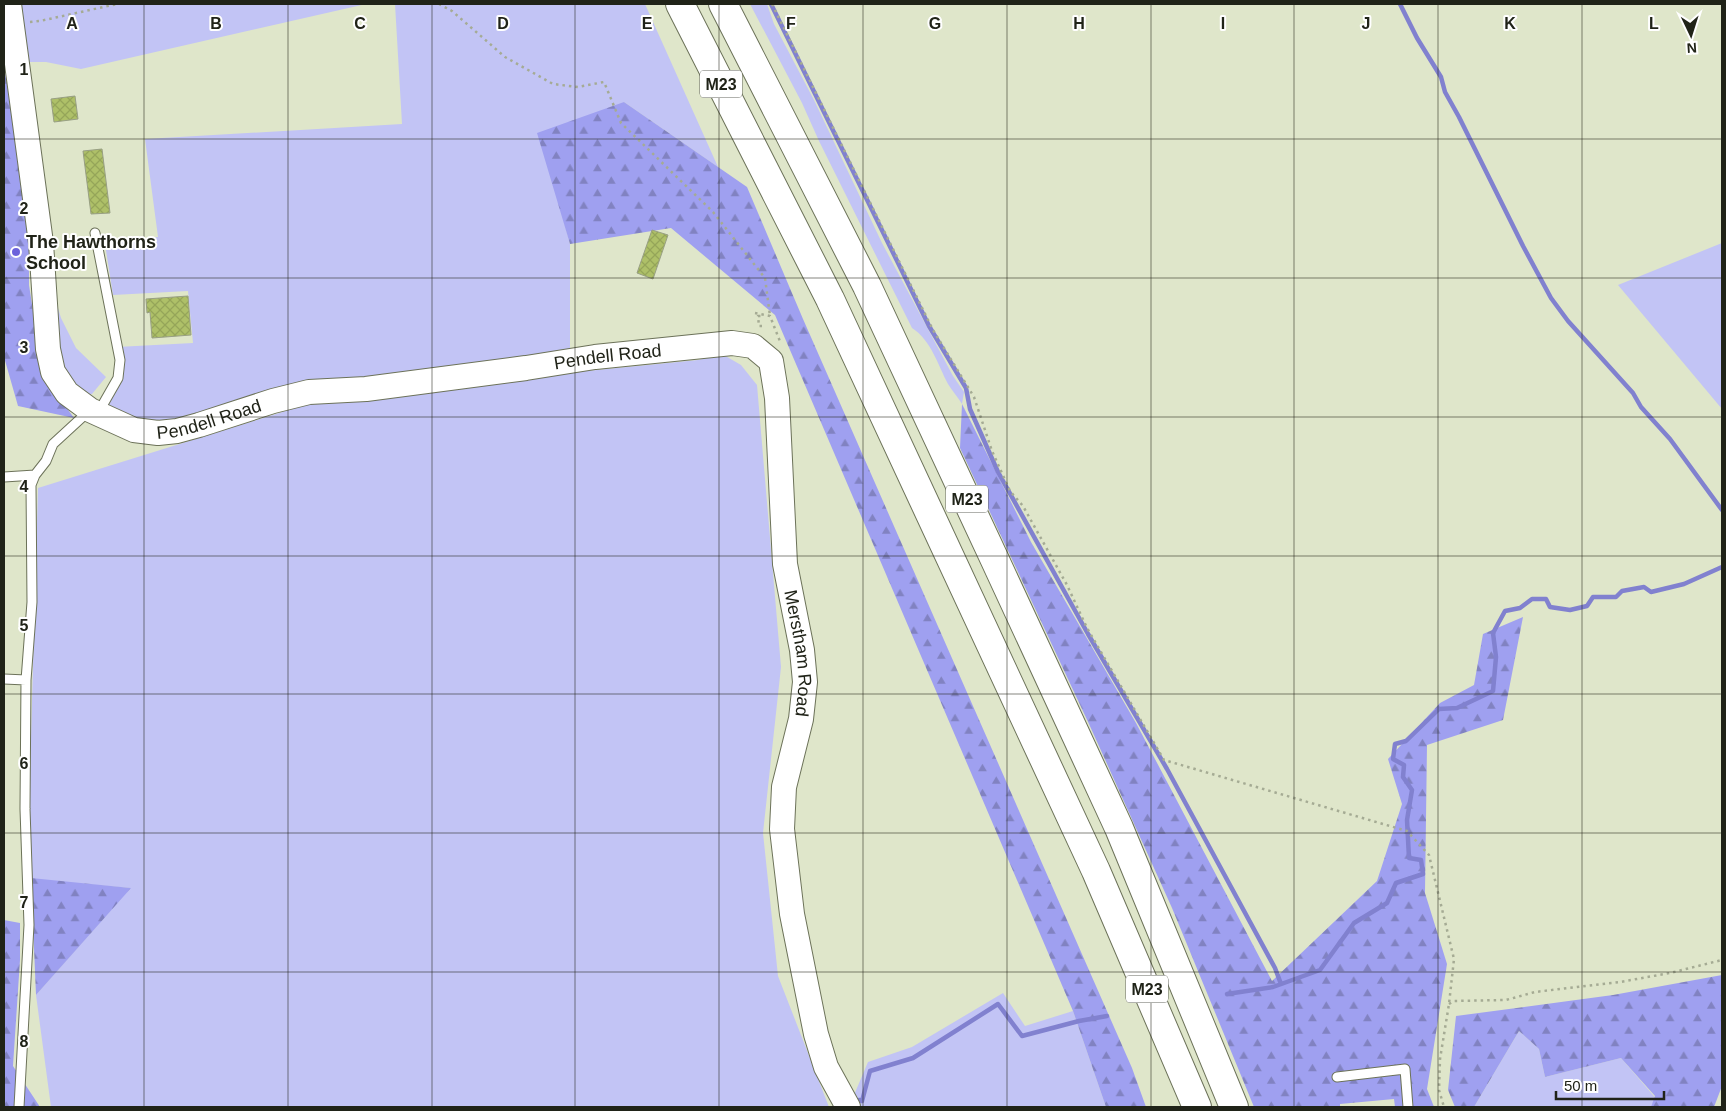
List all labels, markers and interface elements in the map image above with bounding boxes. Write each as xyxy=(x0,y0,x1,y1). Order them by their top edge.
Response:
north arrow xyxy=(1666,10,1716,60)
text: A xyxy=(66,15,78,32)
text: B xyxy=(210,15,222,32)
text: C xyxy=(354,15,366,32)
text: D xyxy=(497,15,509,32)
text: E xyxy=(642,15,653,32)
text: F xyxy=(786,15,796,32)
text: G xyxy=(929,15,941,32)
text: H xyxy=(1073,15,1085,32)
text: I xyxy=(1221,15,1225,32)
text: J xyxy=(1362,15,1370,32)
text: K xyxy=(1504,15,1516,32)
text: L xyxy=(1649,15,1659,32)
text: N xyxy=(1686,40,1698,56)
text: 1 xyxy=(20,61,29,78)
road number: M23 xyxy=(700,70,742,98)
text: 2 xyxy=(20,200,29,217)
place label: The Hawthorns School xyxy=(26,232,156,273)
marker: The Hawthorns School xyxy=(10,246,22,258)
text: 3 xyxy=(20,339,29,356)
street label: Pendell Road xyxy=(552,340,662,373)
street label: Pendell Road xyxy=(156,395,264,443)
text: 4 xyxy=(20,478,29,495)
road number: M23 xyxy=(946,486,988,512)
street label: Merstham Road xyxy=(780,588,815,718)
text: 5 xyxy=(20,617,29,634)
text: 6 xyxy=(20,755,29,772)
text: 7 xyxy=(20,894,29,911)
road number: M23 xyxy=(1126,976,1168,1002)
text: 8 xyxy=(20,1033,29,1050)
scale bar xyxy=(1556,1068,1664,1100)
text: 50 m xyxy=(1564,1077,1597,1094)

